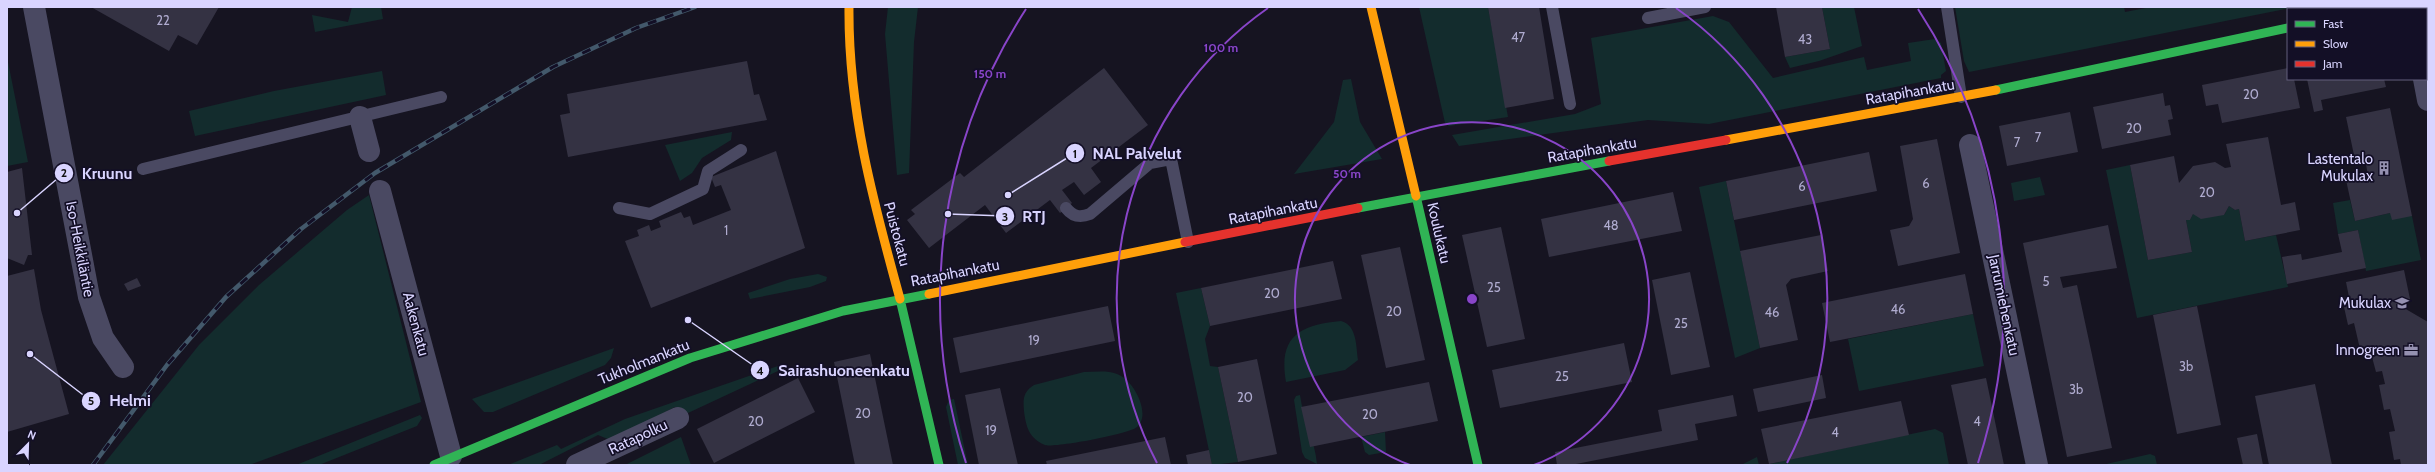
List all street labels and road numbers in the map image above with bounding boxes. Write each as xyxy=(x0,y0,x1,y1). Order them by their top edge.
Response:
street label: Ratapihankatu xyxy=(1864,75,1956,109)
street label: Ratapihankatu xyxy=(1546,133,1638,167)
street label: Ratapihankatu xyxy=(1227,194,1319,228)
street label: Iso-Heikkiläntie xyxy=(62,200,98,299)
street label: Puistokatu xyxy=(880,200,914,268)
street label: Koulukatu xyxy=(1423,201,1455,265)
street label: Jarrumiehenkatu xyxy=(1984,252,2024,357)
street label: Ratapihankatu xyxy=(909,256,1001,290)
street label: Aakenkatu xyxy=(399,290,433,358)
street label: Tukholmankatu xyxy=(596,336,692,388)
street label: Ratapolku xyxy=(606,416,670,458)

